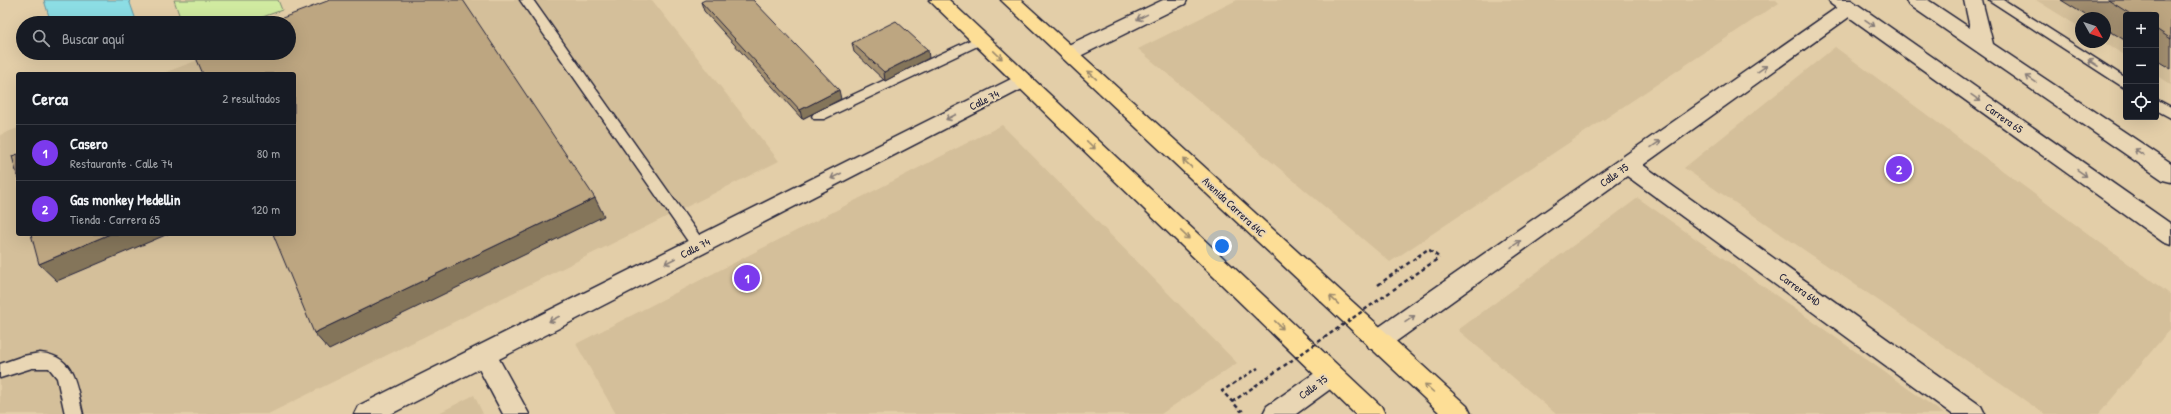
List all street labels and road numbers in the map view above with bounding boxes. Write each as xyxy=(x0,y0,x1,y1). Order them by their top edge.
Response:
street label: Calle 74 xyxy=(967,87,1001,113)
street label: Carrera 65 xyxy=(1982,100,2026,136)
street label: Calle 75 xyxy=(1597,160,1631,190)
street label: Avenida Carrera 64C xyxy=(1199,174,1269,240)
street label: Calle 74 xyxy=(678,235,712,261)
street label: Carrera 64D xyxy=(1776,269,1824,309)
street label: Calle 75 xyxy=(1296,372,1330,402)

